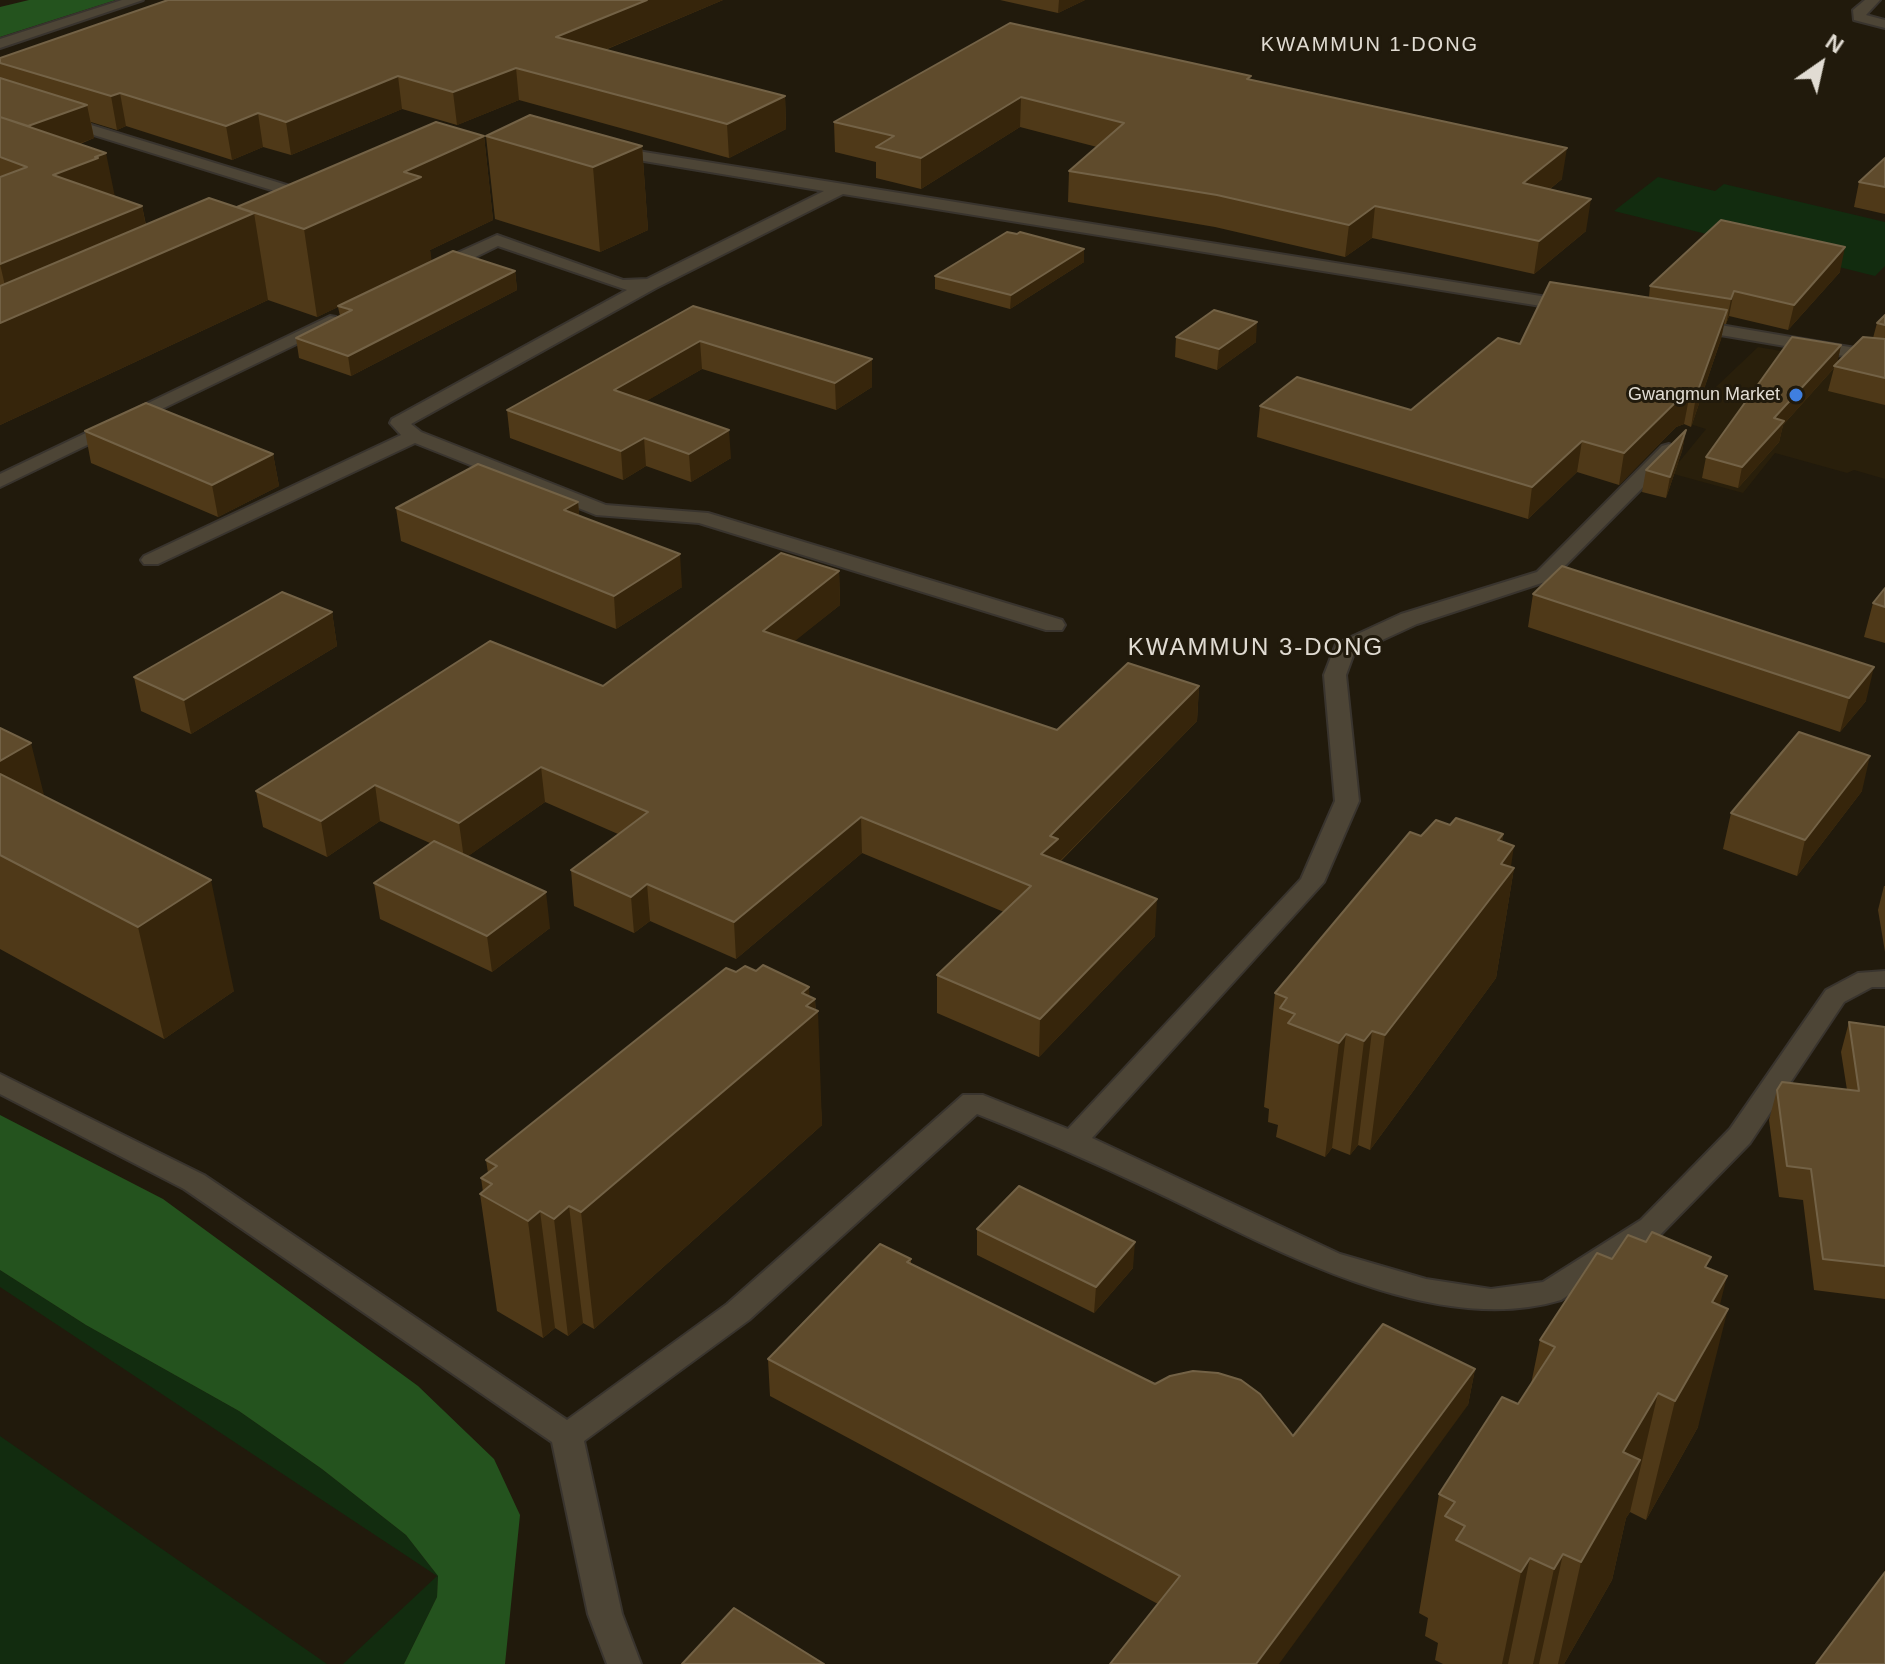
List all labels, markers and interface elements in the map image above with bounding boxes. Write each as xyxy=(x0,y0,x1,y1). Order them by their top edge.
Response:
north arrow xyxy=(1781,24,1861,104)
text: N xyxy=(1821,29,1848,58)
district label: KWAMMUN 1-DONG xyxy=(1261,33,1479,57)
place label: Gwangmun Market xyxy=(1628,384,1780,406)
marker: Gwangmun Market xyxy=(1787,386,1805,404)
district label: KWAMMUN 3-DONG xyxy=(1128,634,1384,662)

